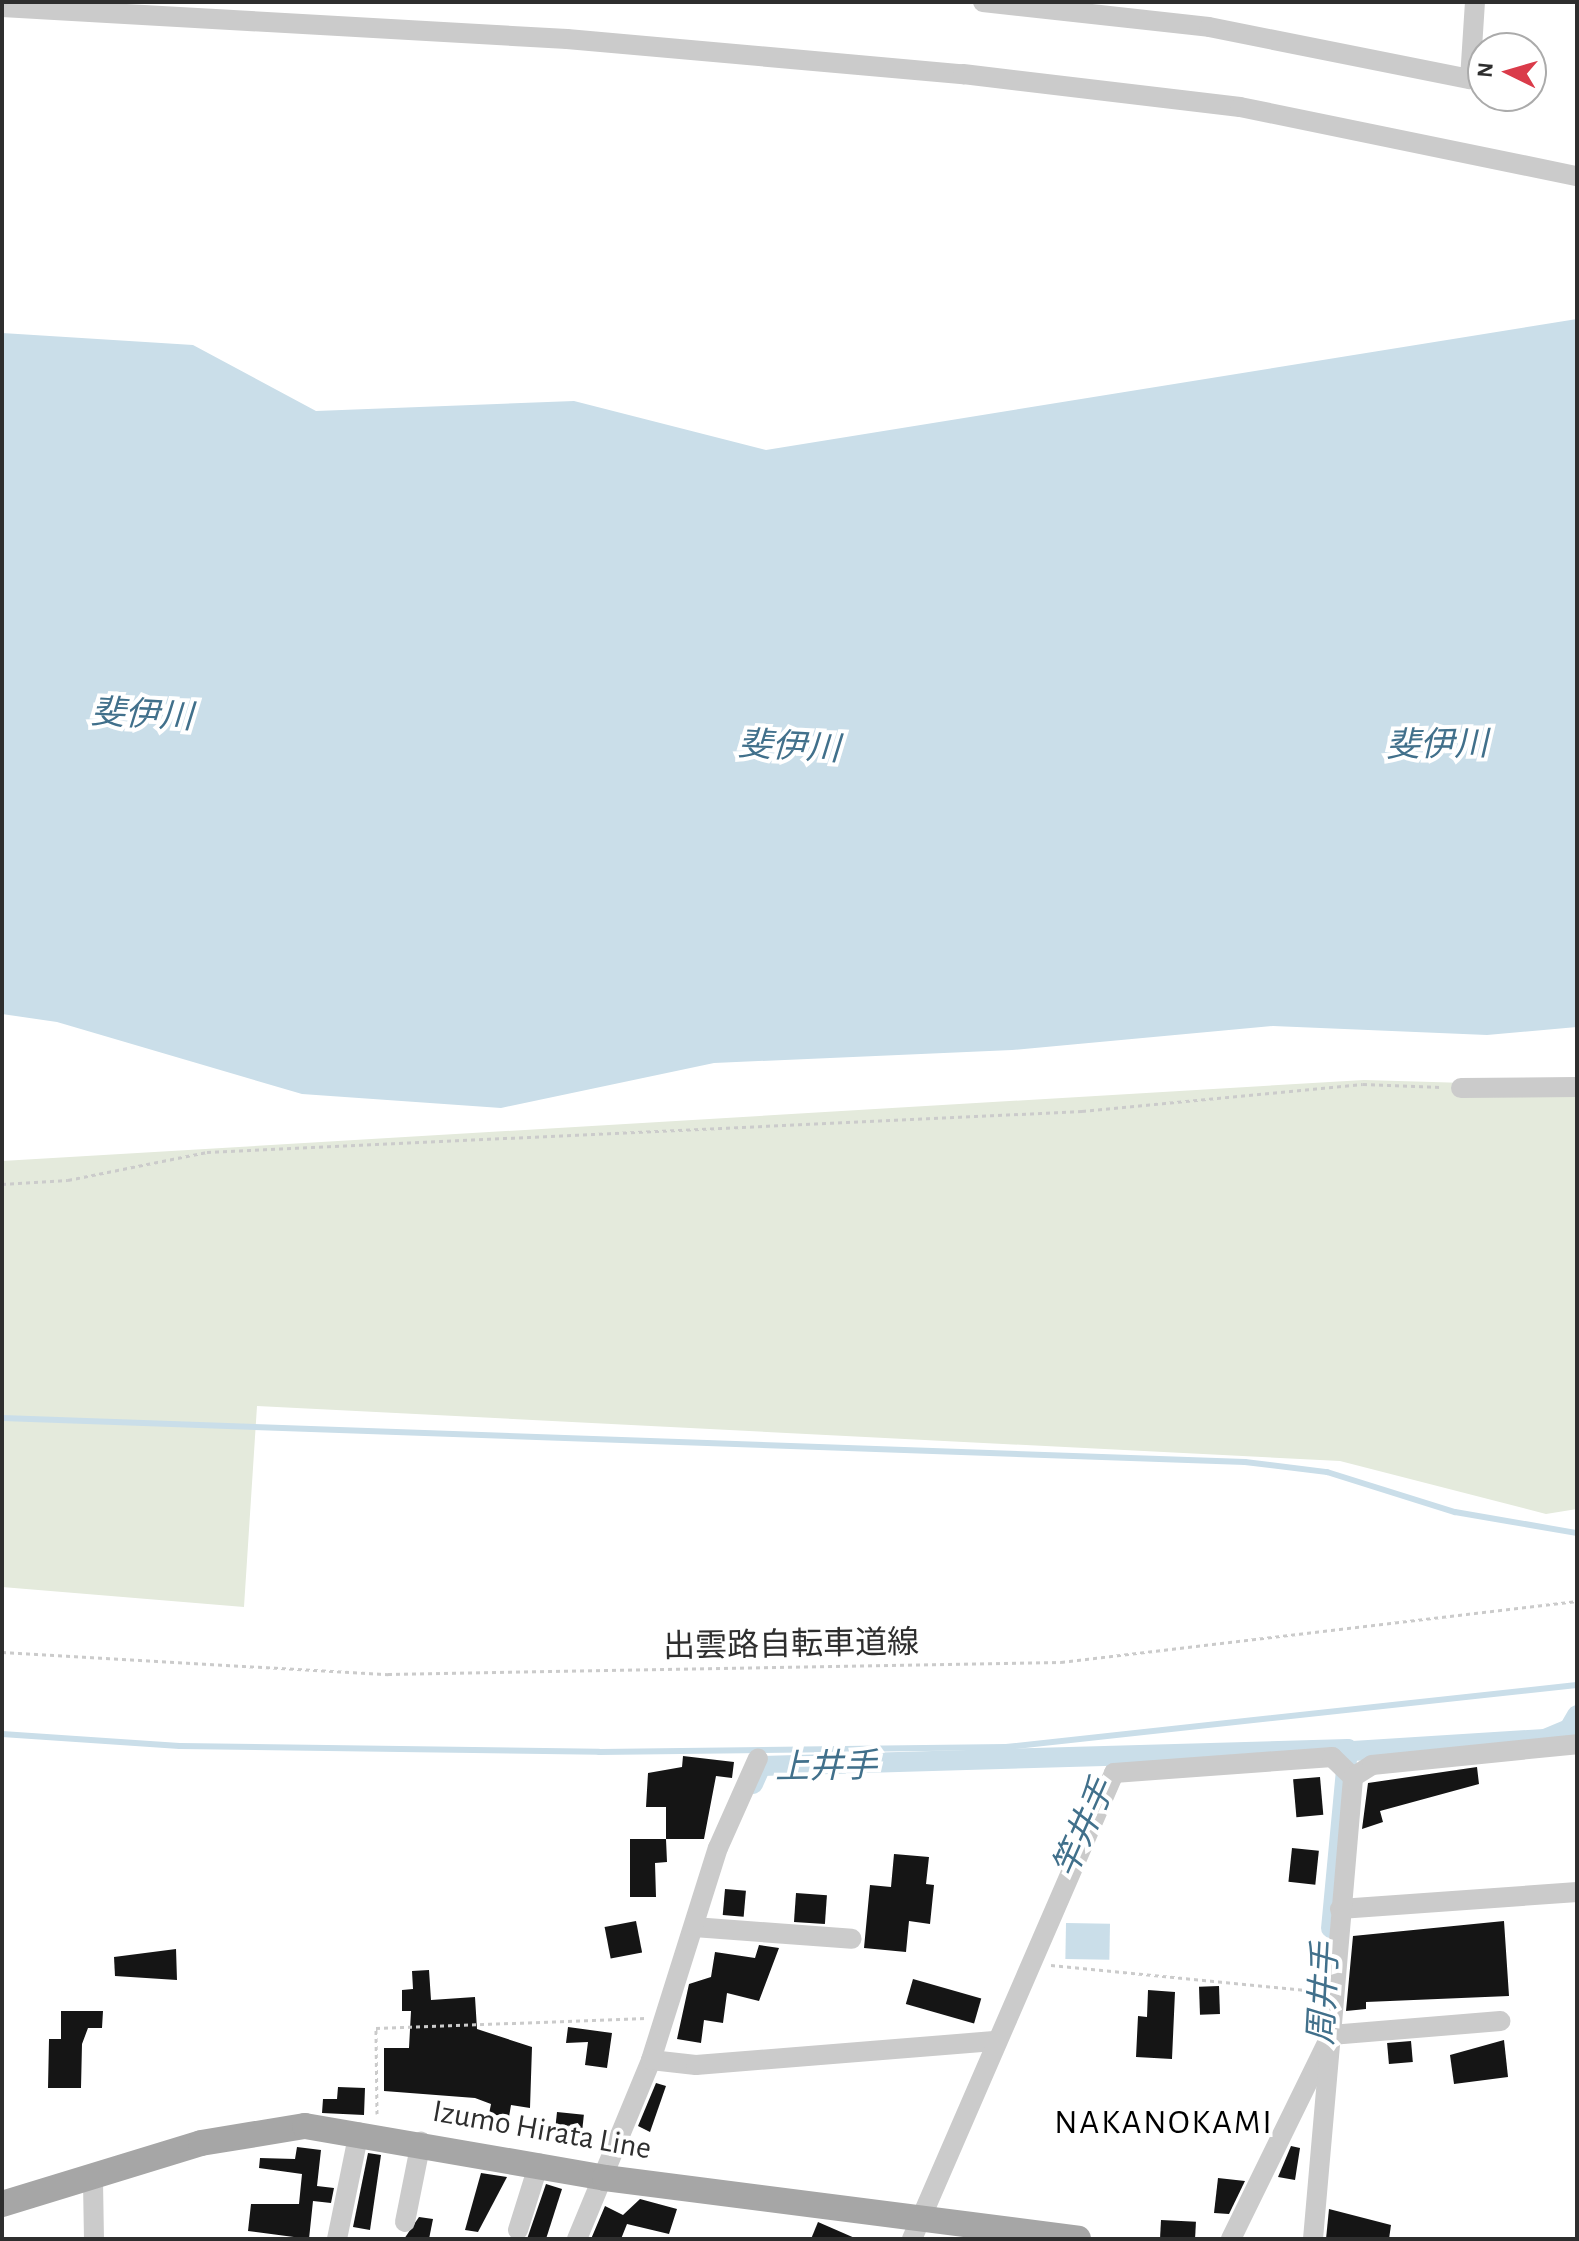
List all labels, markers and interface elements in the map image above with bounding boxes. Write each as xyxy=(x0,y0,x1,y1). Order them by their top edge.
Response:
north arrow xyxy=(1467,32,1547,112)
text: N xyxy=(1473,62,1497,79)
water label: 斐伊川 xyxy=(90,693,194,739)
water label: 斐伊川 xyxy=(737,725,841,771)
water label: 斐伊川 xyxy=(1386,725,1488,767)
street label: 出雲路自転車道線 xyxy=(663,1624,919,1666)
water label: 上井手 xyxy=(775,1747,877,1789)
water label: 竿井手 xyxy=(1046,1774,1124,1884)
water label: 周井手 xyxy=(1302,1942,1348,2046)
street label: Izumo Hirata Line xyxy=(430,2092,654,2168)
district label: NAKANOKAMI xyxy=(1054,2104,1274,2144)

